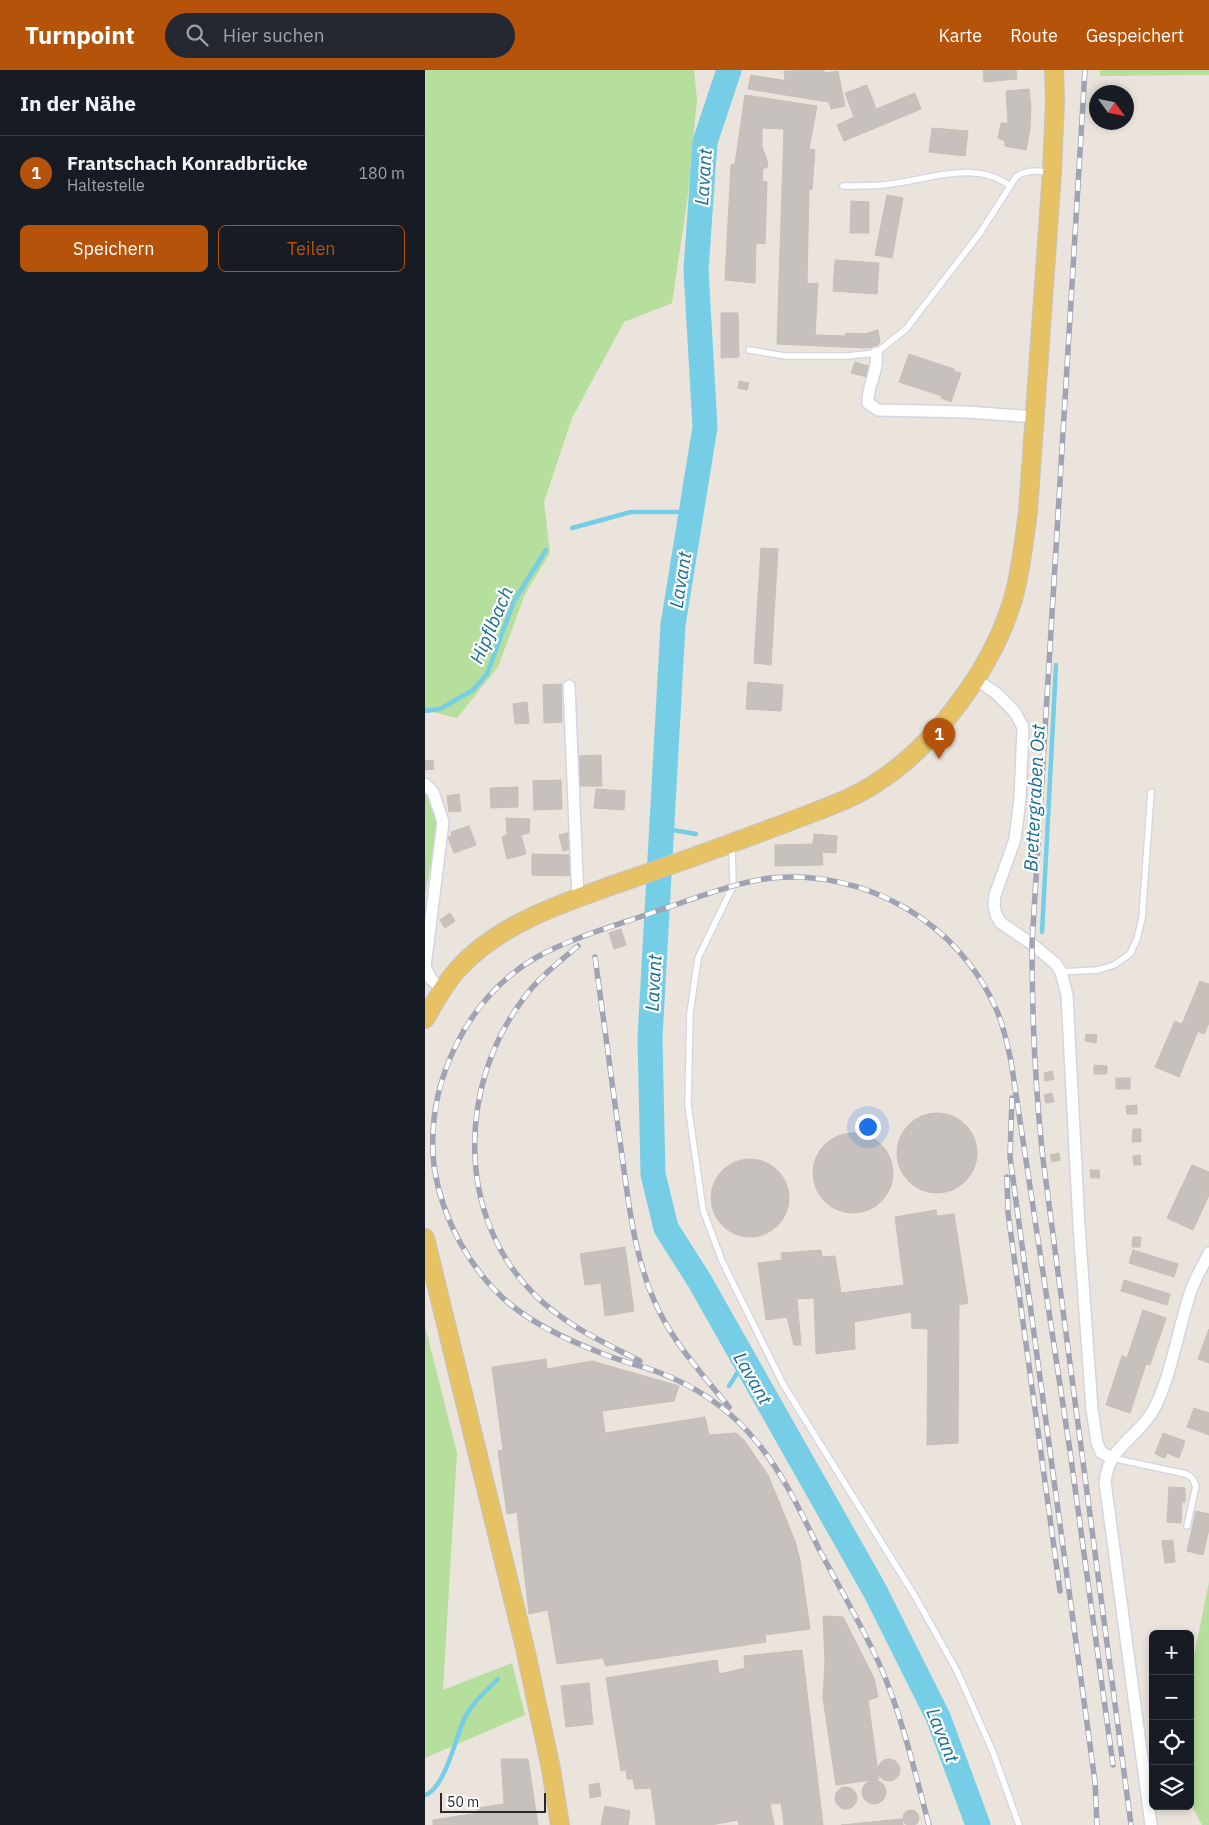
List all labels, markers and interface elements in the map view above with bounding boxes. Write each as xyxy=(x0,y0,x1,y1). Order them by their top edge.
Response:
search box xyxy=(165,13,515,58)
text: Turnpoint xyxy=(25,19,135,51)
icon: search xyxy=(183,21,211,49)
text: Hier suchen xyxy=(223,23,324,47)
text: Karte xyxy=(939,24,982,47)
text: Route xyxy=(1010,24,1058,47)
text: Gespeichert xyxy=(1086,24,1184,47)
north arrow xyxy=(1089,85,1134,130)
text: In der Nähe xyxy=(20,89,136,117)
water label: Lavant xyxy=(689,147,717,206)
text: Frantschach Konradbrücke xyxy=(67,151,308,175)
text: 1 xyxy=(31,163,41,183)
text: 180 m xyxy=(358,163,405,183)
text: Haltestelle xyxy=(67,175,145,195)
button: Speichern xyxy=(20,225,208,272)
button: Teilen xyxy=(218,225,405,272)
water label: Lavant xyxy=(664,549,696,610)
water label: Hipflbach xyxy=(464,583,518,667)
pin: 1 xyxy=(923,718,955,759)
water label: Brettergraben Ost xyxy=(1018,723,1050,872)
water label: Lavant xyxy=(640,953,667,1012)
your location xyxy=(855,1114,881,1140)
water label: Lavant xyxy=(728,1347,778,1409)
map controls xyxy=(1149,1630,1194,1810)
button: + xyxy=(1149,1630,1194,1675)
button: − xyxy=(1149,1675,1194,1720)
water label: Lavant xyxy=(921,1704,965,1767)
button: locate xyxy=(1149,1720,1194,1765)
button: layers xyxy=(1149,1765,1194,1810)
scale bar xyxy=(440,1790,546,1813)
text: 50 m xyxy=(447,1793,479,1811)

